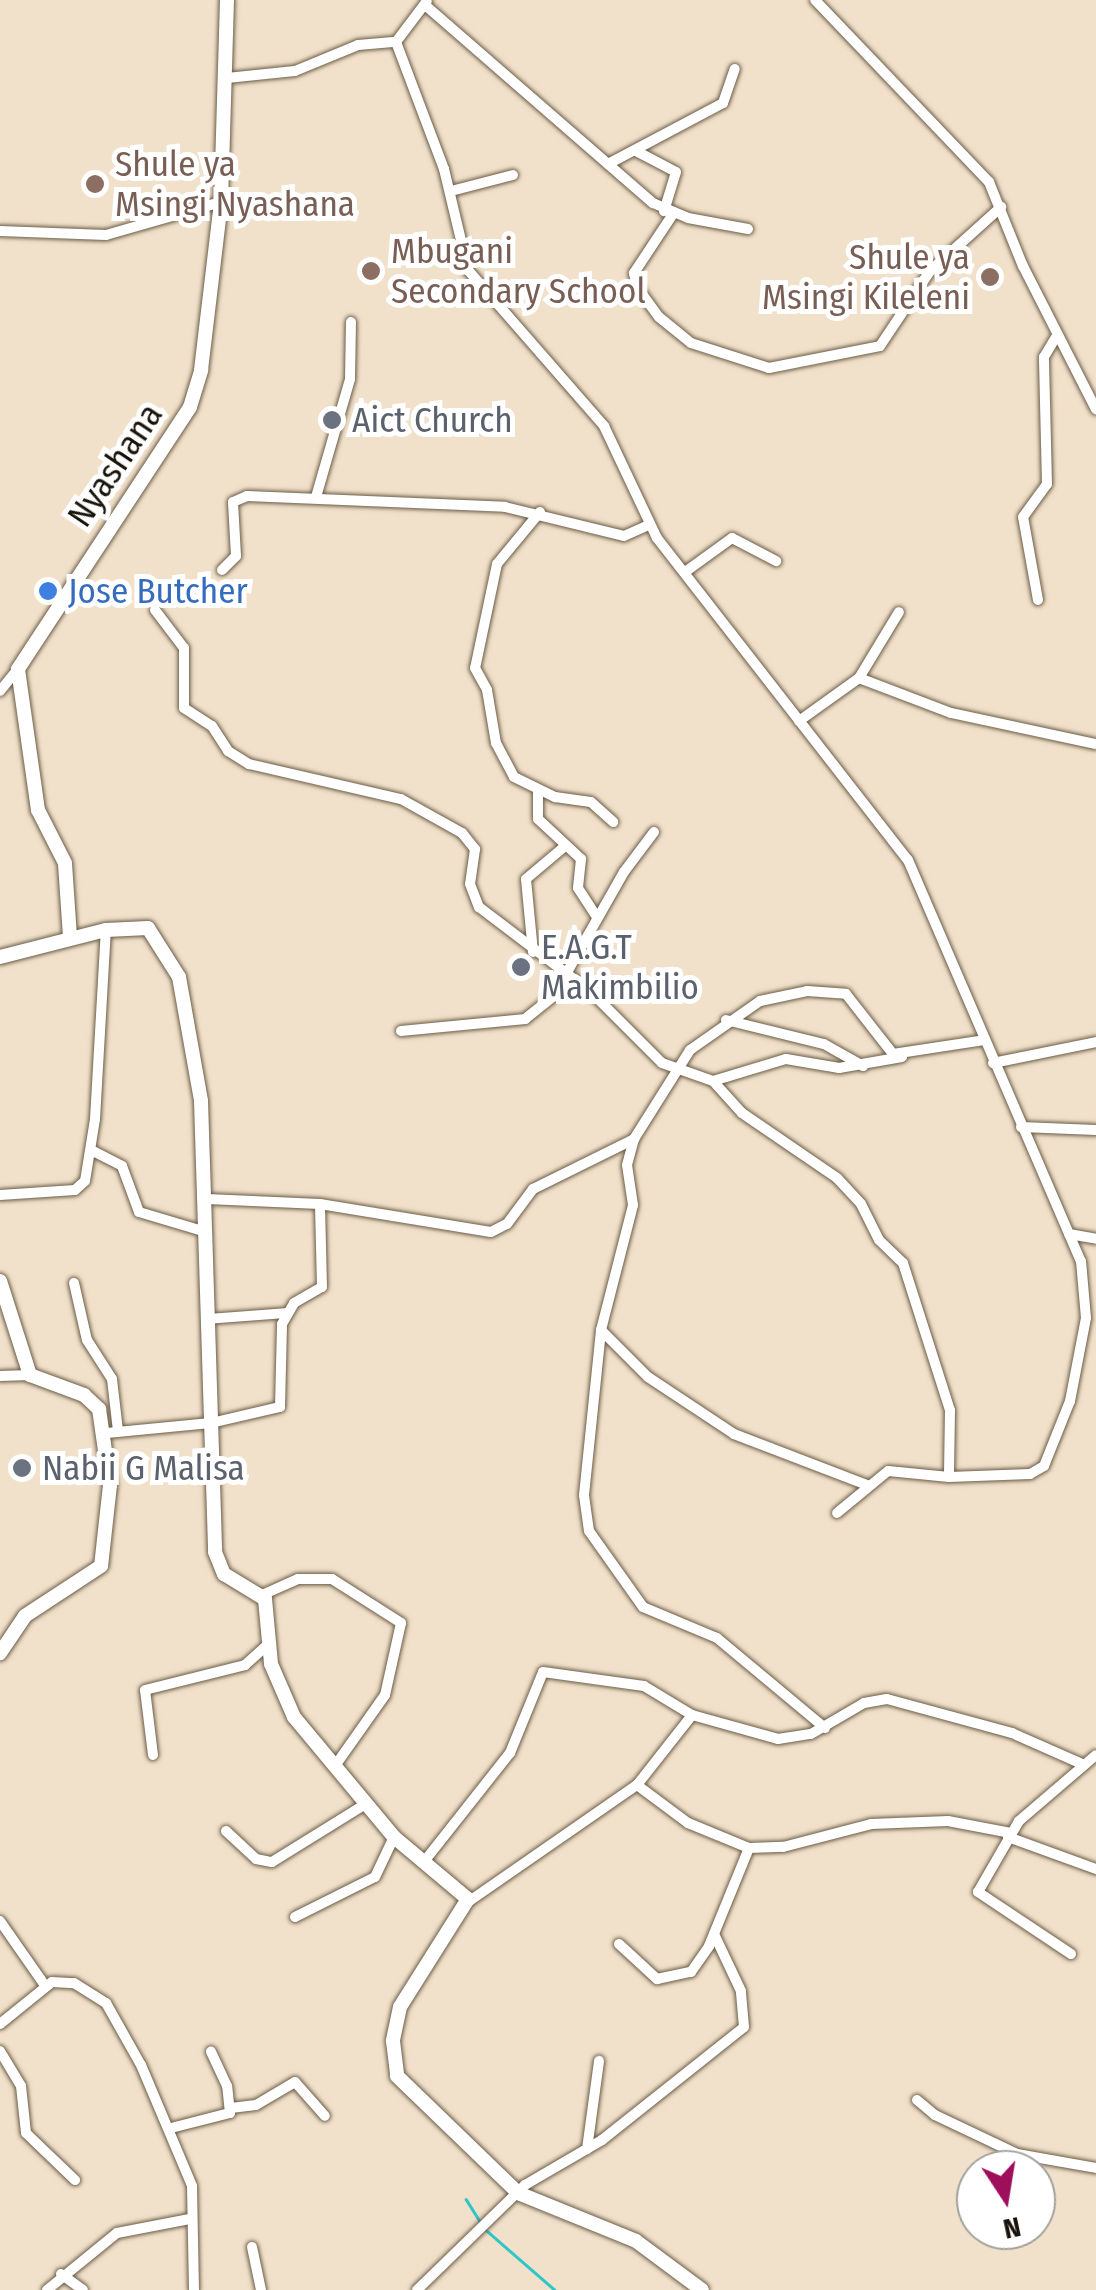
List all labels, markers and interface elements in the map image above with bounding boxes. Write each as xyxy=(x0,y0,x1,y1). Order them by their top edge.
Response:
place label: Shule ya Msingi Nyashana xyxy=(115,143,355,225)
marker: Shule ya Msingi Nyashana xyxy=(84,173,106,195)
place label: Mbugani Secondary School xyxy=(391,230,646,312)
place label: Shule ya Msingi Kileleni xyxy=(762,236,970,318)
marker: Mbugani Secondary School xyxy=(360,260,382,282)
marker: Shule ya Msingi Kileleni xyxy=(979,266,1001,288)
street label: Nyashana xyxy=(59,395,171,535)
place label: Aict Church xyxy=(352,399,513,441)
marker: Aict Church xyxy=(321,409,343,431)
place label: Jose Butcher xyxy=(68,570,248,612)
marker: Jose Butcher xyxy=(37,580,59,602)
place label: E.A.G.T Makimbilio xyxy=(541,926,699,1008)
marker: E.A.G.T Makimbilio xyxy=(510,956,532,978)
place label: Nabii G Malisa xyxy=(42,1447,245,1489)
marker: Nabii G Malisa xyxy=(11,1457,33,1479)
north arrow xyxy=(956,2150,1056,2250)
text: N xyxy=(1000,2210,1024,2246)

